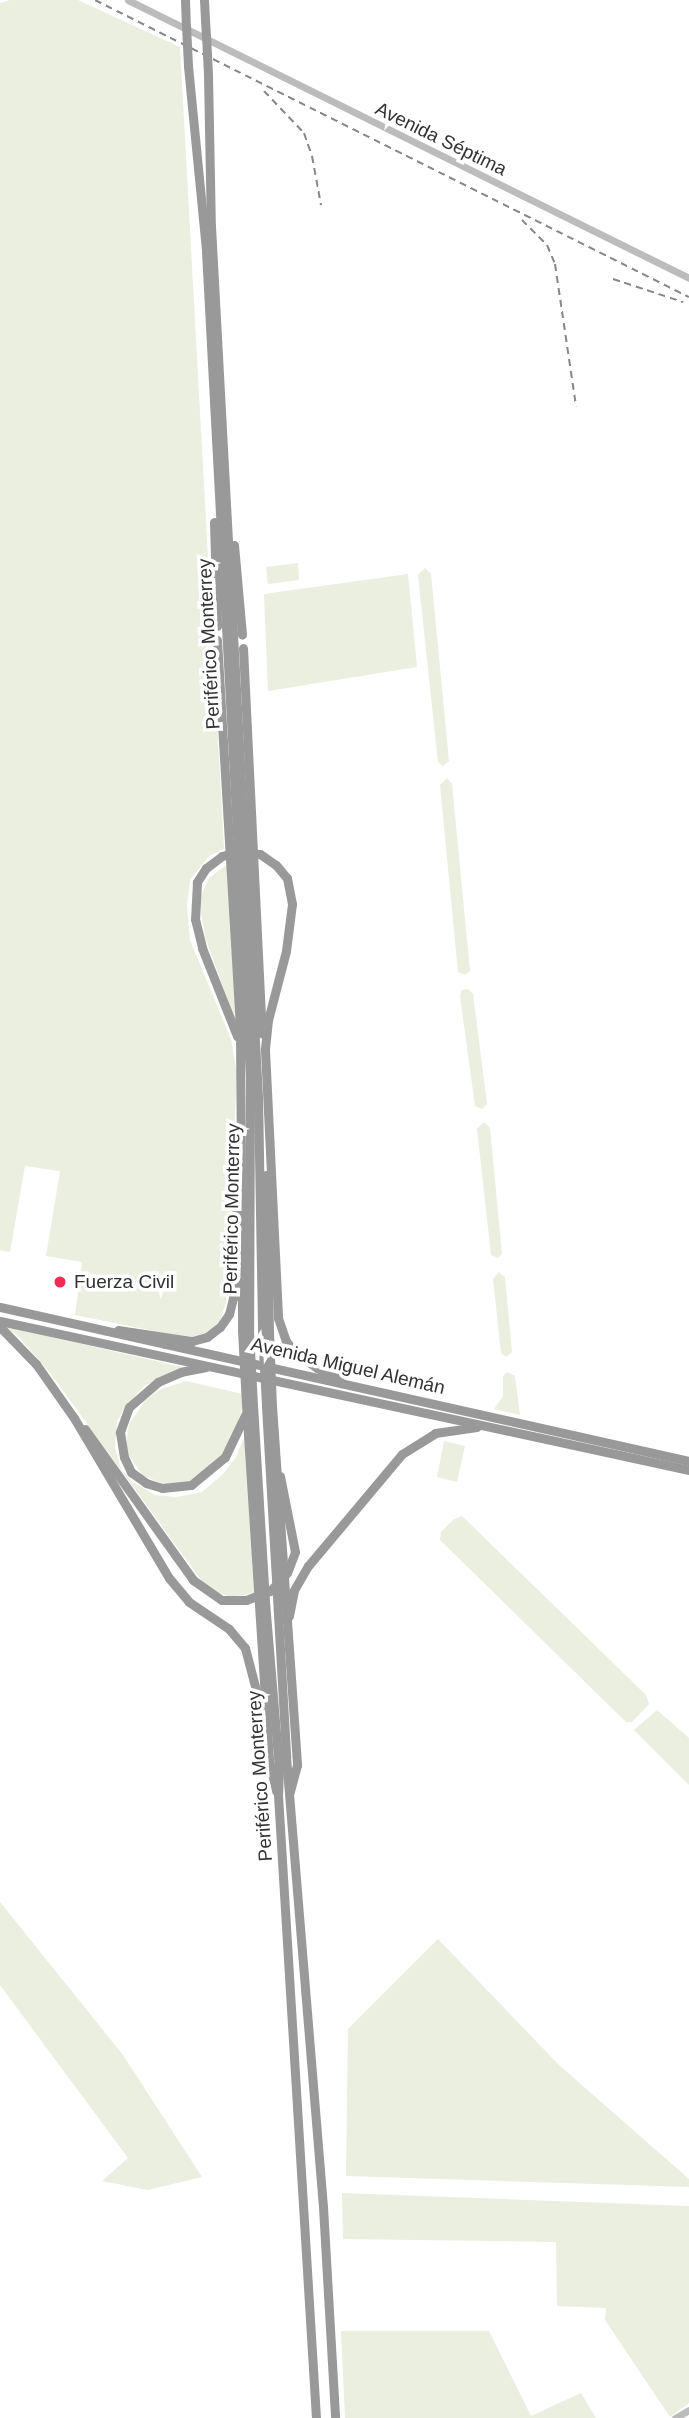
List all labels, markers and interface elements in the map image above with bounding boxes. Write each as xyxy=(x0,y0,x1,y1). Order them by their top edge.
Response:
street label: Avenida Séptima xyxy=(372,97,510,181)
street label: Periférico Monterrey xyxy=(193,558,225,730)
street label: Periférico Monterrey xyxy=(219,1123,245,1295)
place label: Fuerza Civil xyxy=(74,1271,174,1293)
marker: Fuerza Civil xyxy=(52,1274,68,1290)
street label: Avenida Miguel Alemán xyxy=(248,1332,448,1400)
street label: Periférico Monterrey xyxy=(243,1690,277,1862)

